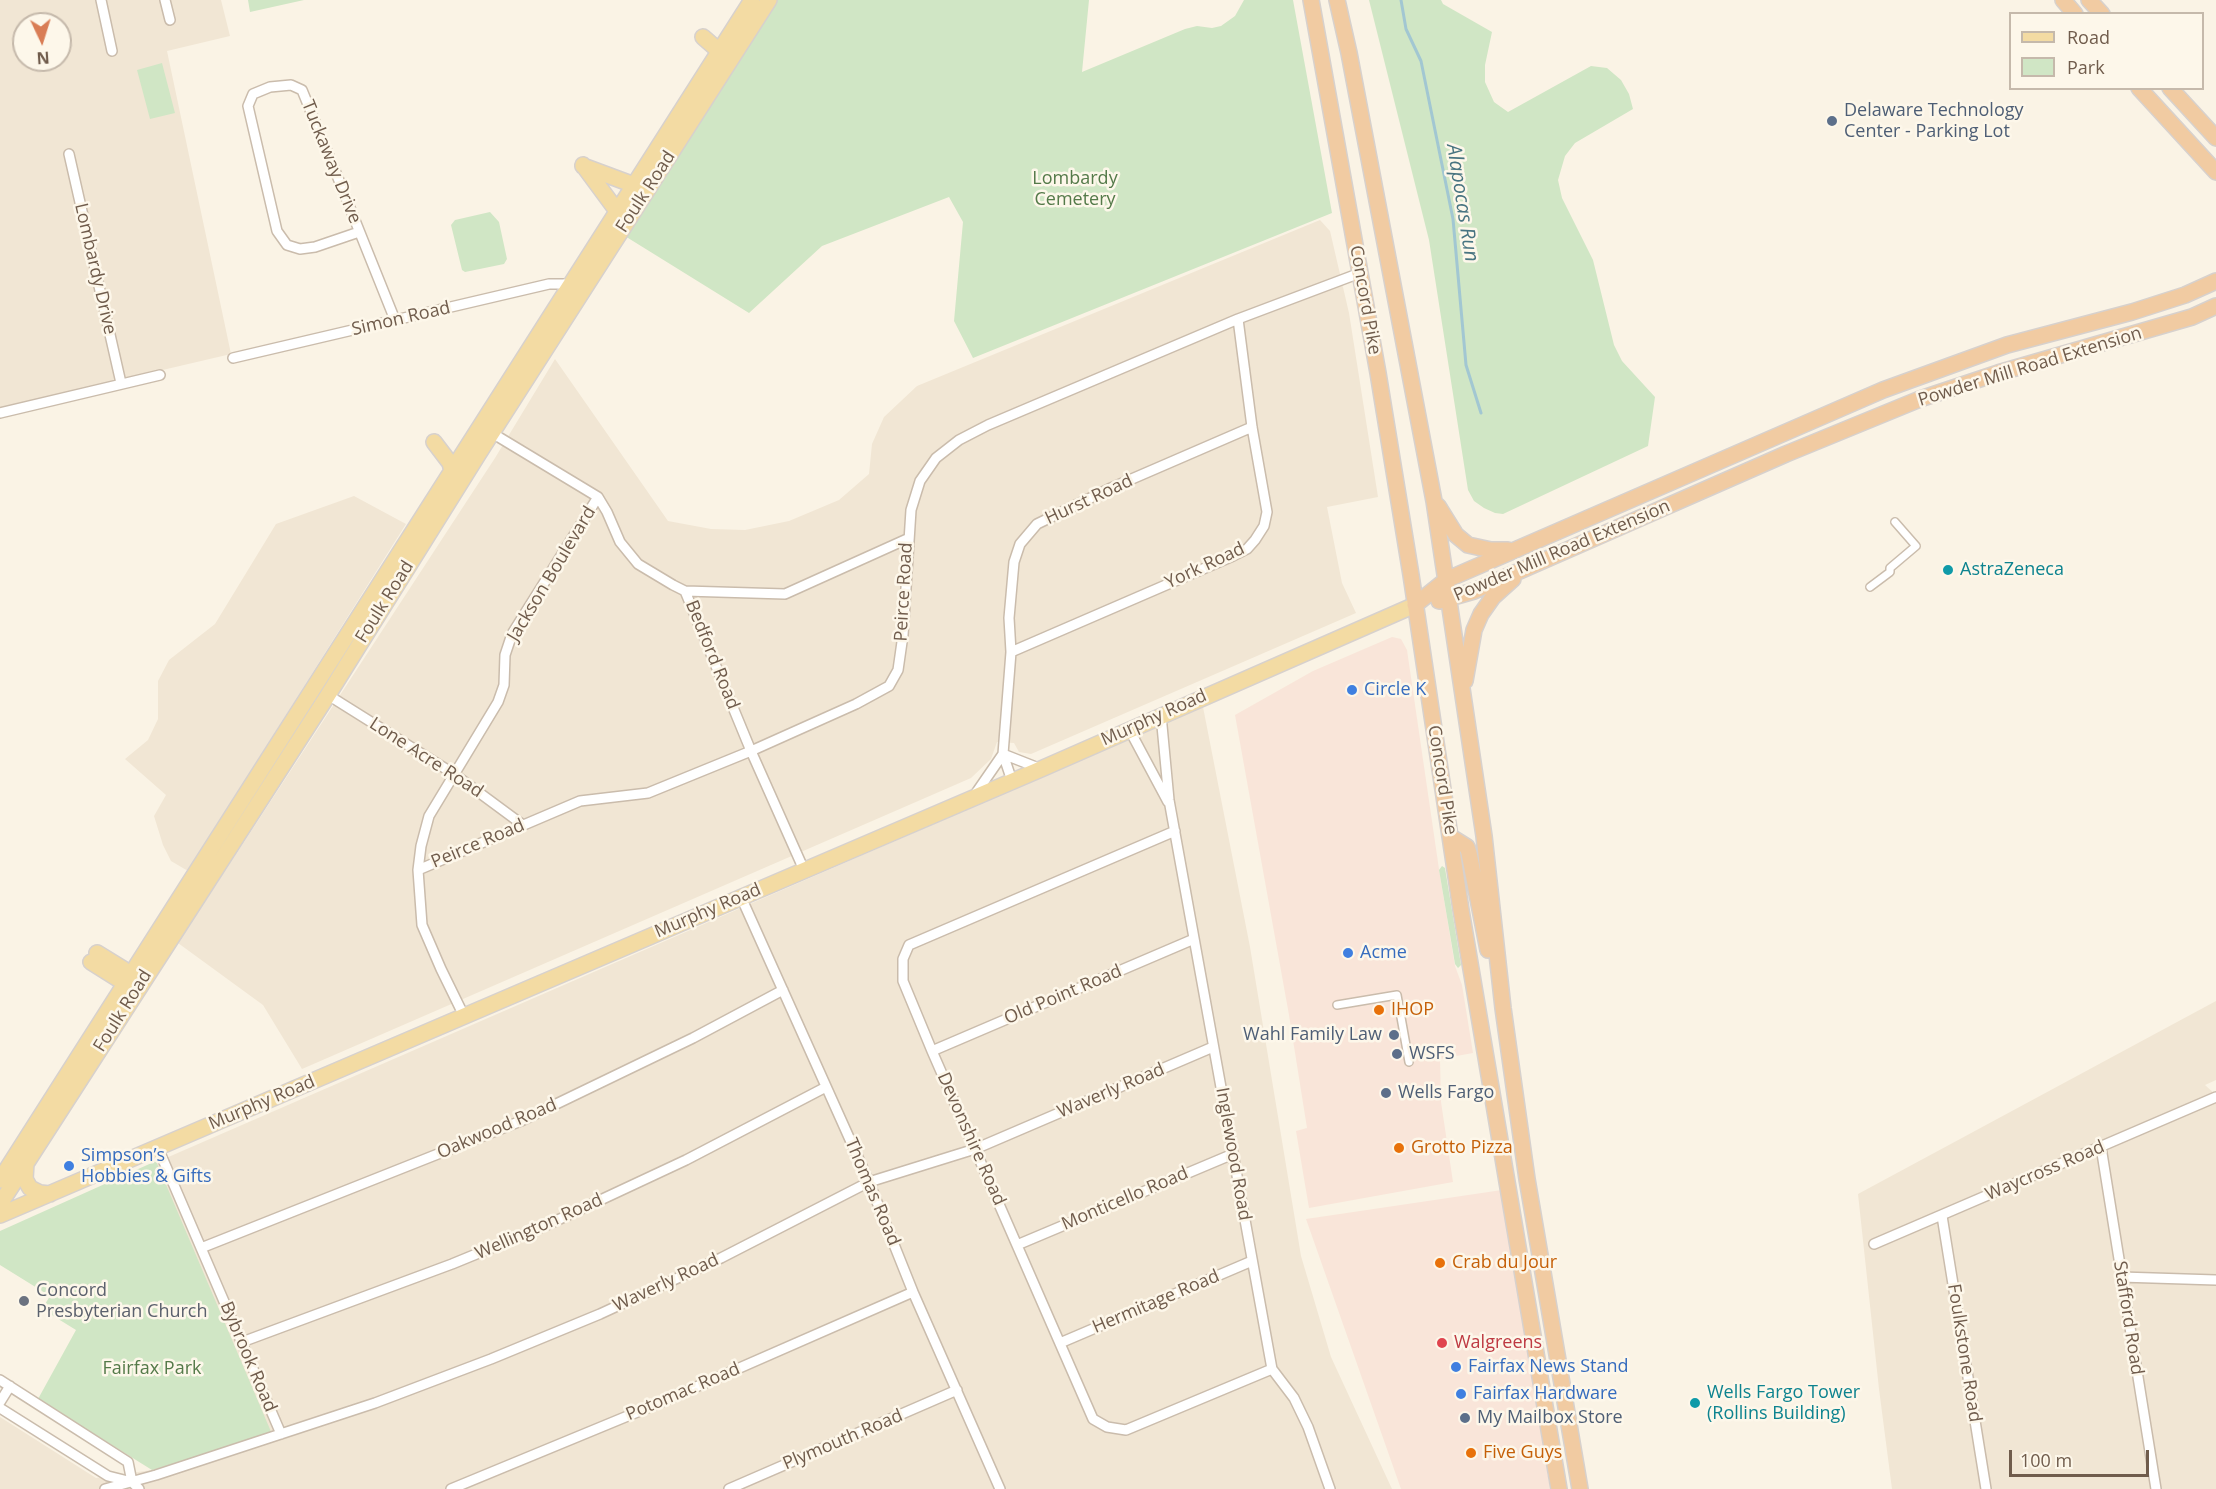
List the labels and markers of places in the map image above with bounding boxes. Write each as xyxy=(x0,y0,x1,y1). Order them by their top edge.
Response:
place label: Delaware Technology Center - Parking Lot xyxy=(1844,100,2024,142)
marker: Delaware Technology Center - Parking Lot xyxy=(1825,114,1839,128)
place label: AstraZeneca xyxy=(1960,559,2064,581)
marker: AstraZeneca xyxy=(1941,563,1955,577)
place label: Circle K xyxy=(1364,679,1426,701)
marker: Circle K xyxy=(1345,683,1359,697)
place label: Acme xyxy=(1360,942,1407,964)
marker: Acme xyxy=(1341,946,1355,960)
place label: IHOP xyxy=(1391,999,1434,1021)
marker: IHOP xyxy=(1372,1003,1386,1017)
place label: Wahl Family Law xyxy=(1243,1024,1382,1046)
marker: Wahl Family Law xyxy=(1387,1028,1401,1042)
place label: WSFS xyxy=(1409,1043,1455,1065)
marker: WSFS xyxy=(1390,1047,1404,1061)
place label: Wells Fargo xyxy=(1398,1082,1494,1104)
marker: Wells Fargo xyxy=(1379,1086,1393,1100)
place label: Grotto Pizza xyxy=(1411,1137,1513,1159)
marker: Grotto Pizza xyxy=(1392,1141,1406,1155)
place label: Simpson’s Hobbies & Gifts xyxy=(81,1145,212,1188)
marker: Simpson’s Hobbies & Gifts xyxy=(62,1159,76,1173)
place label: Crab du Jour xyxy=(1452,1252,1557,1274)
marker: Crab du Jour xyxy=(1433,1256,1447,1270)
place label: Concord Presbyterian Church xyxy=(36,1280,207,1322)
marker: Concord Presbyterian Church xyxy=(17,1294,31,1308)
place label: Walgreens xyxy=(1454,1332,1542,1354)
marker: Walgreens xyxy=(1435,1336,1449,1350)
place label: Fairfax News Stand xyxy=(1468,1356,1629,1378)
marker: Fairfax News Stand xyxy=(1449,1360,1463,1374)
place label: Wells Fargo Tower (Rollins Building) xyxy=(1707,1382,1860,1424)
place label: Fairfax Hardware xyxy=(1473,1383,1617,1405)
marker: Fairfax Hardware xyxy=(1454,1387,1468,1401)
marker: Wells Fargo Tower (Rollins Building) xyxy=(1688,1396,1702,1410)
place label: My Mailbox Store xyxy=(1477,1407,1623,1429)
marker: My Mailbox Store xyxy=(1458,1411,1472,1425)
place label: Five Guys xyxy=(1483,1442,1562,1464)
marker: Five Guys xyxy=(1464,1446,1478,1460)

